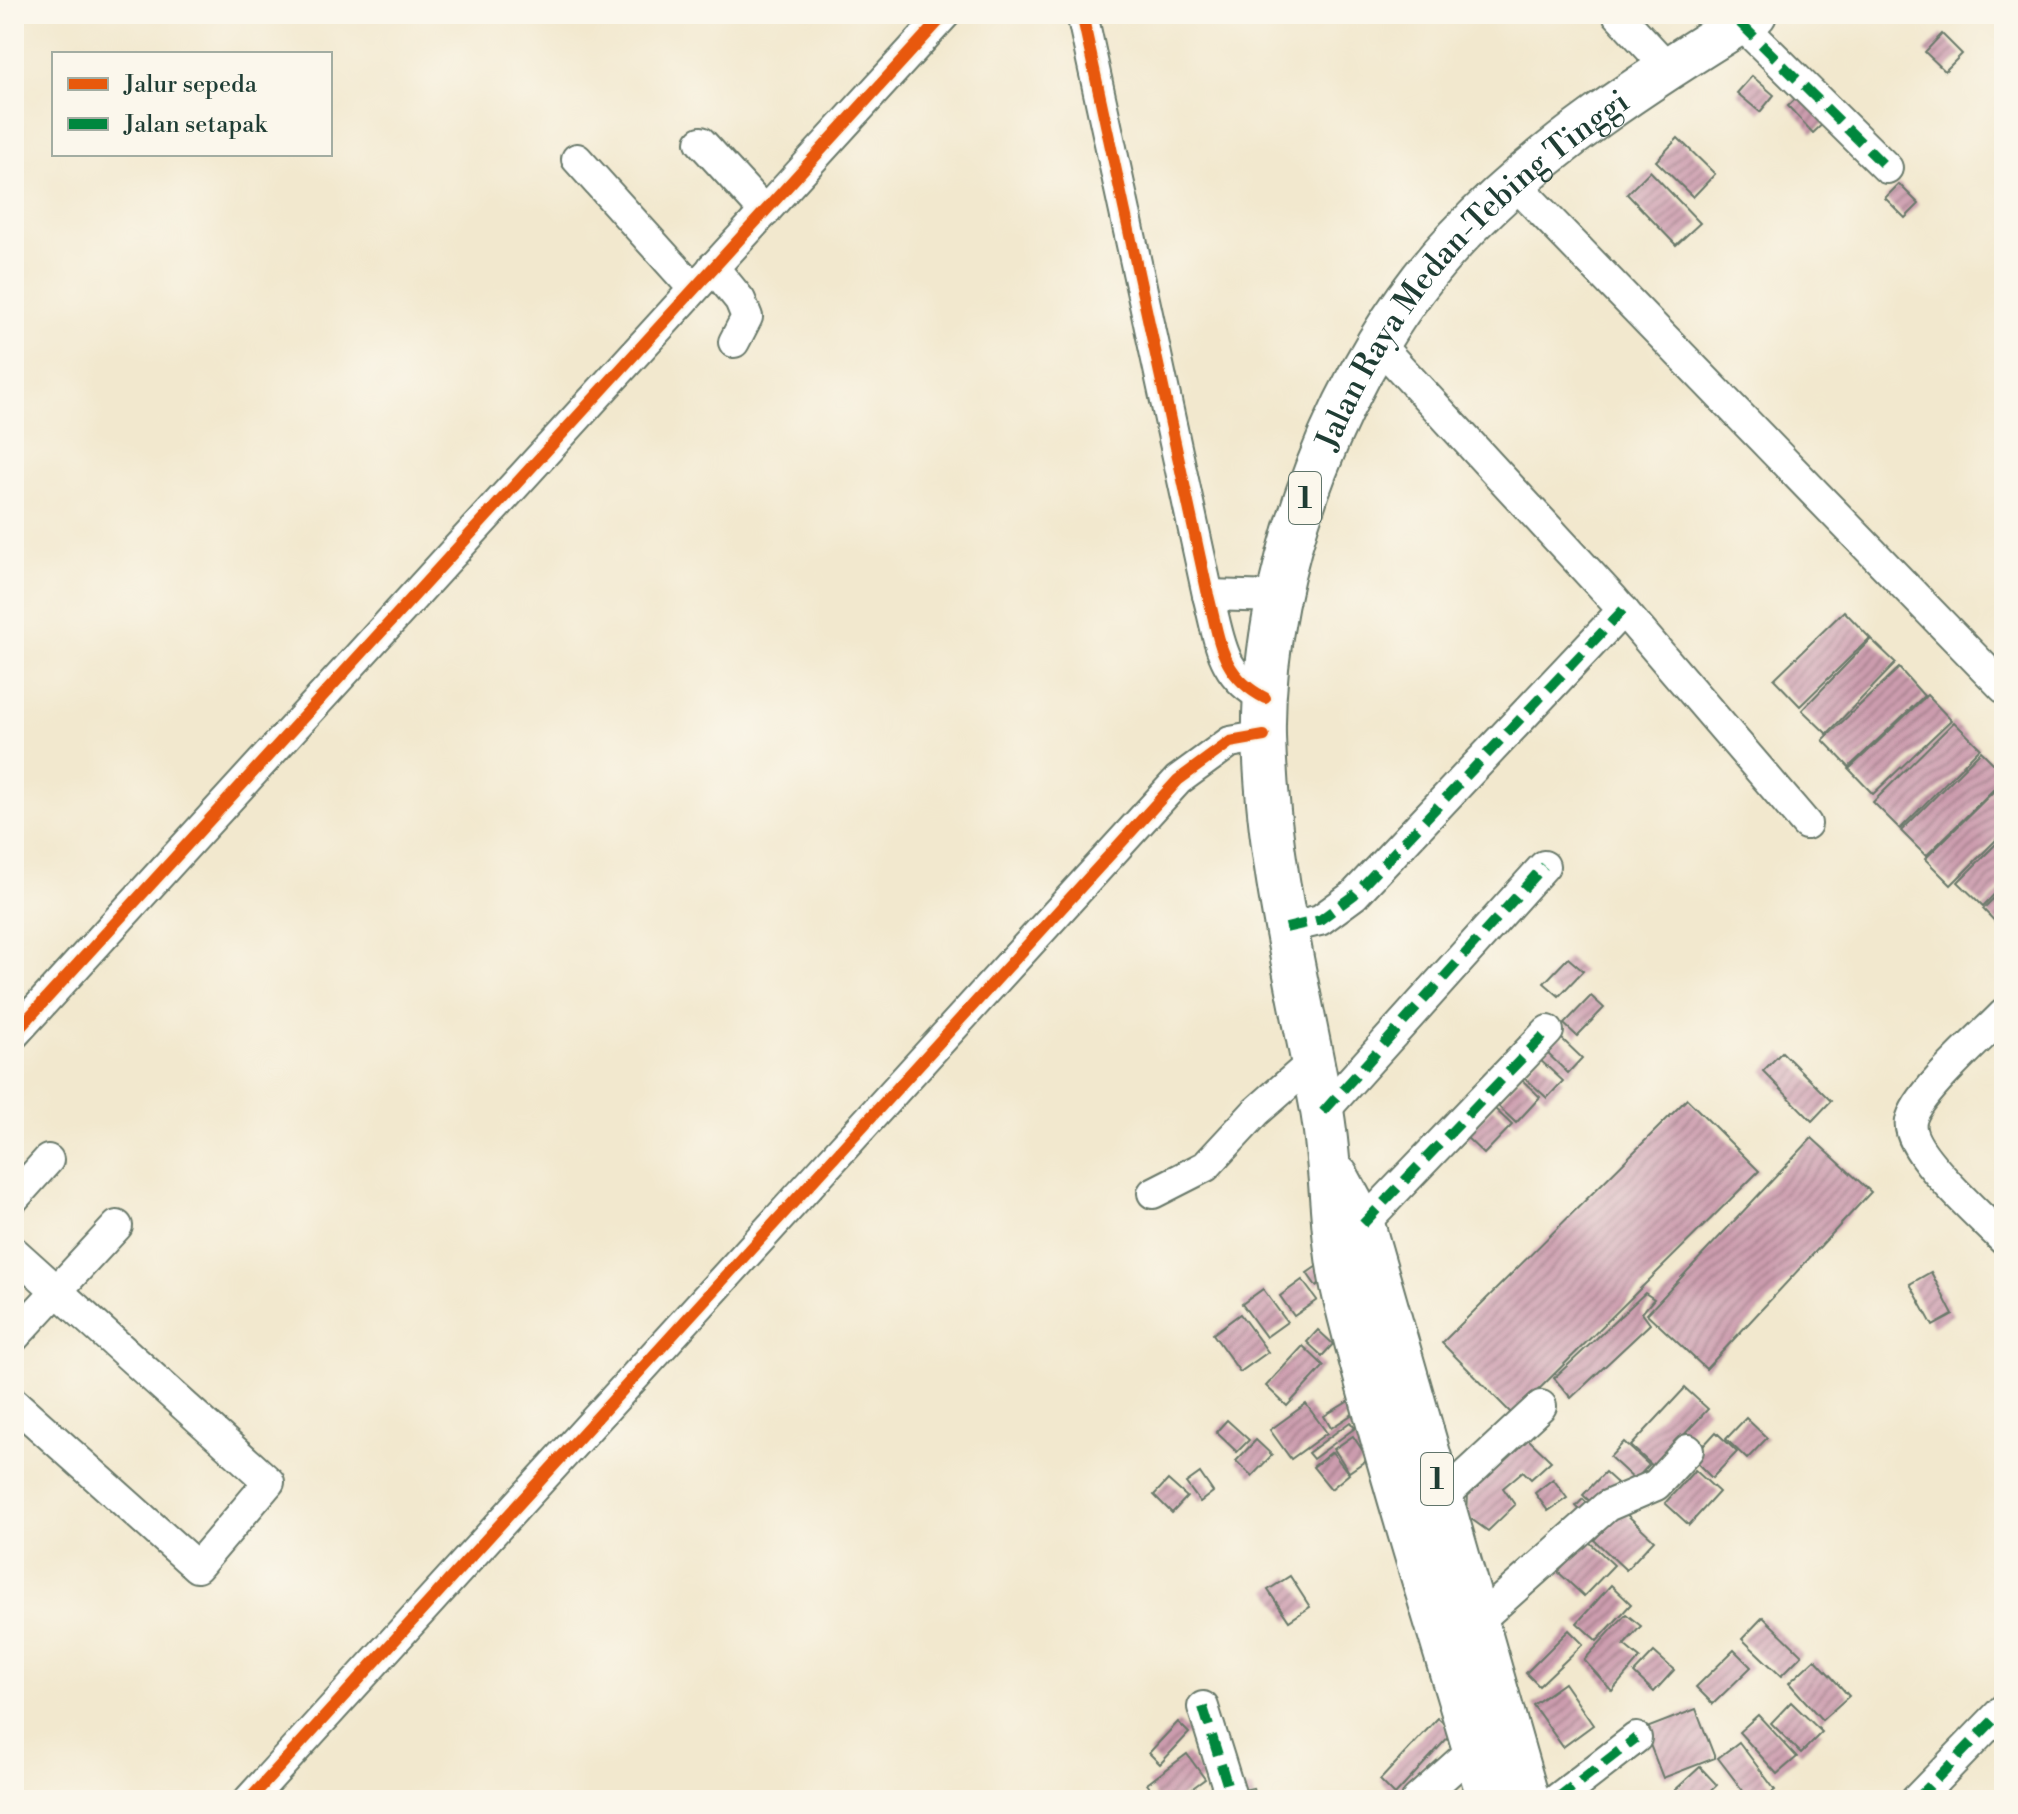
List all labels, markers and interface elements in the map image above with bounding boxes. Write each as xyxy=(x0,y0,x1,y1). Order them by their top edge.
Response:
legend xyxy=(52,52,332,156)
text: Jalur sepeda xyxy=(123,70,258,100)
street label: Jalan Raya Medan-Tebing Tinggi xyxy=(1307,82,1637,457)
text: Jalan setapak xyxy=(123,110,268,140)
road number: 1 xyxy=(1289,472,1321,524)
road number: 1 xyxy=(1421,1453,1453,1505)

